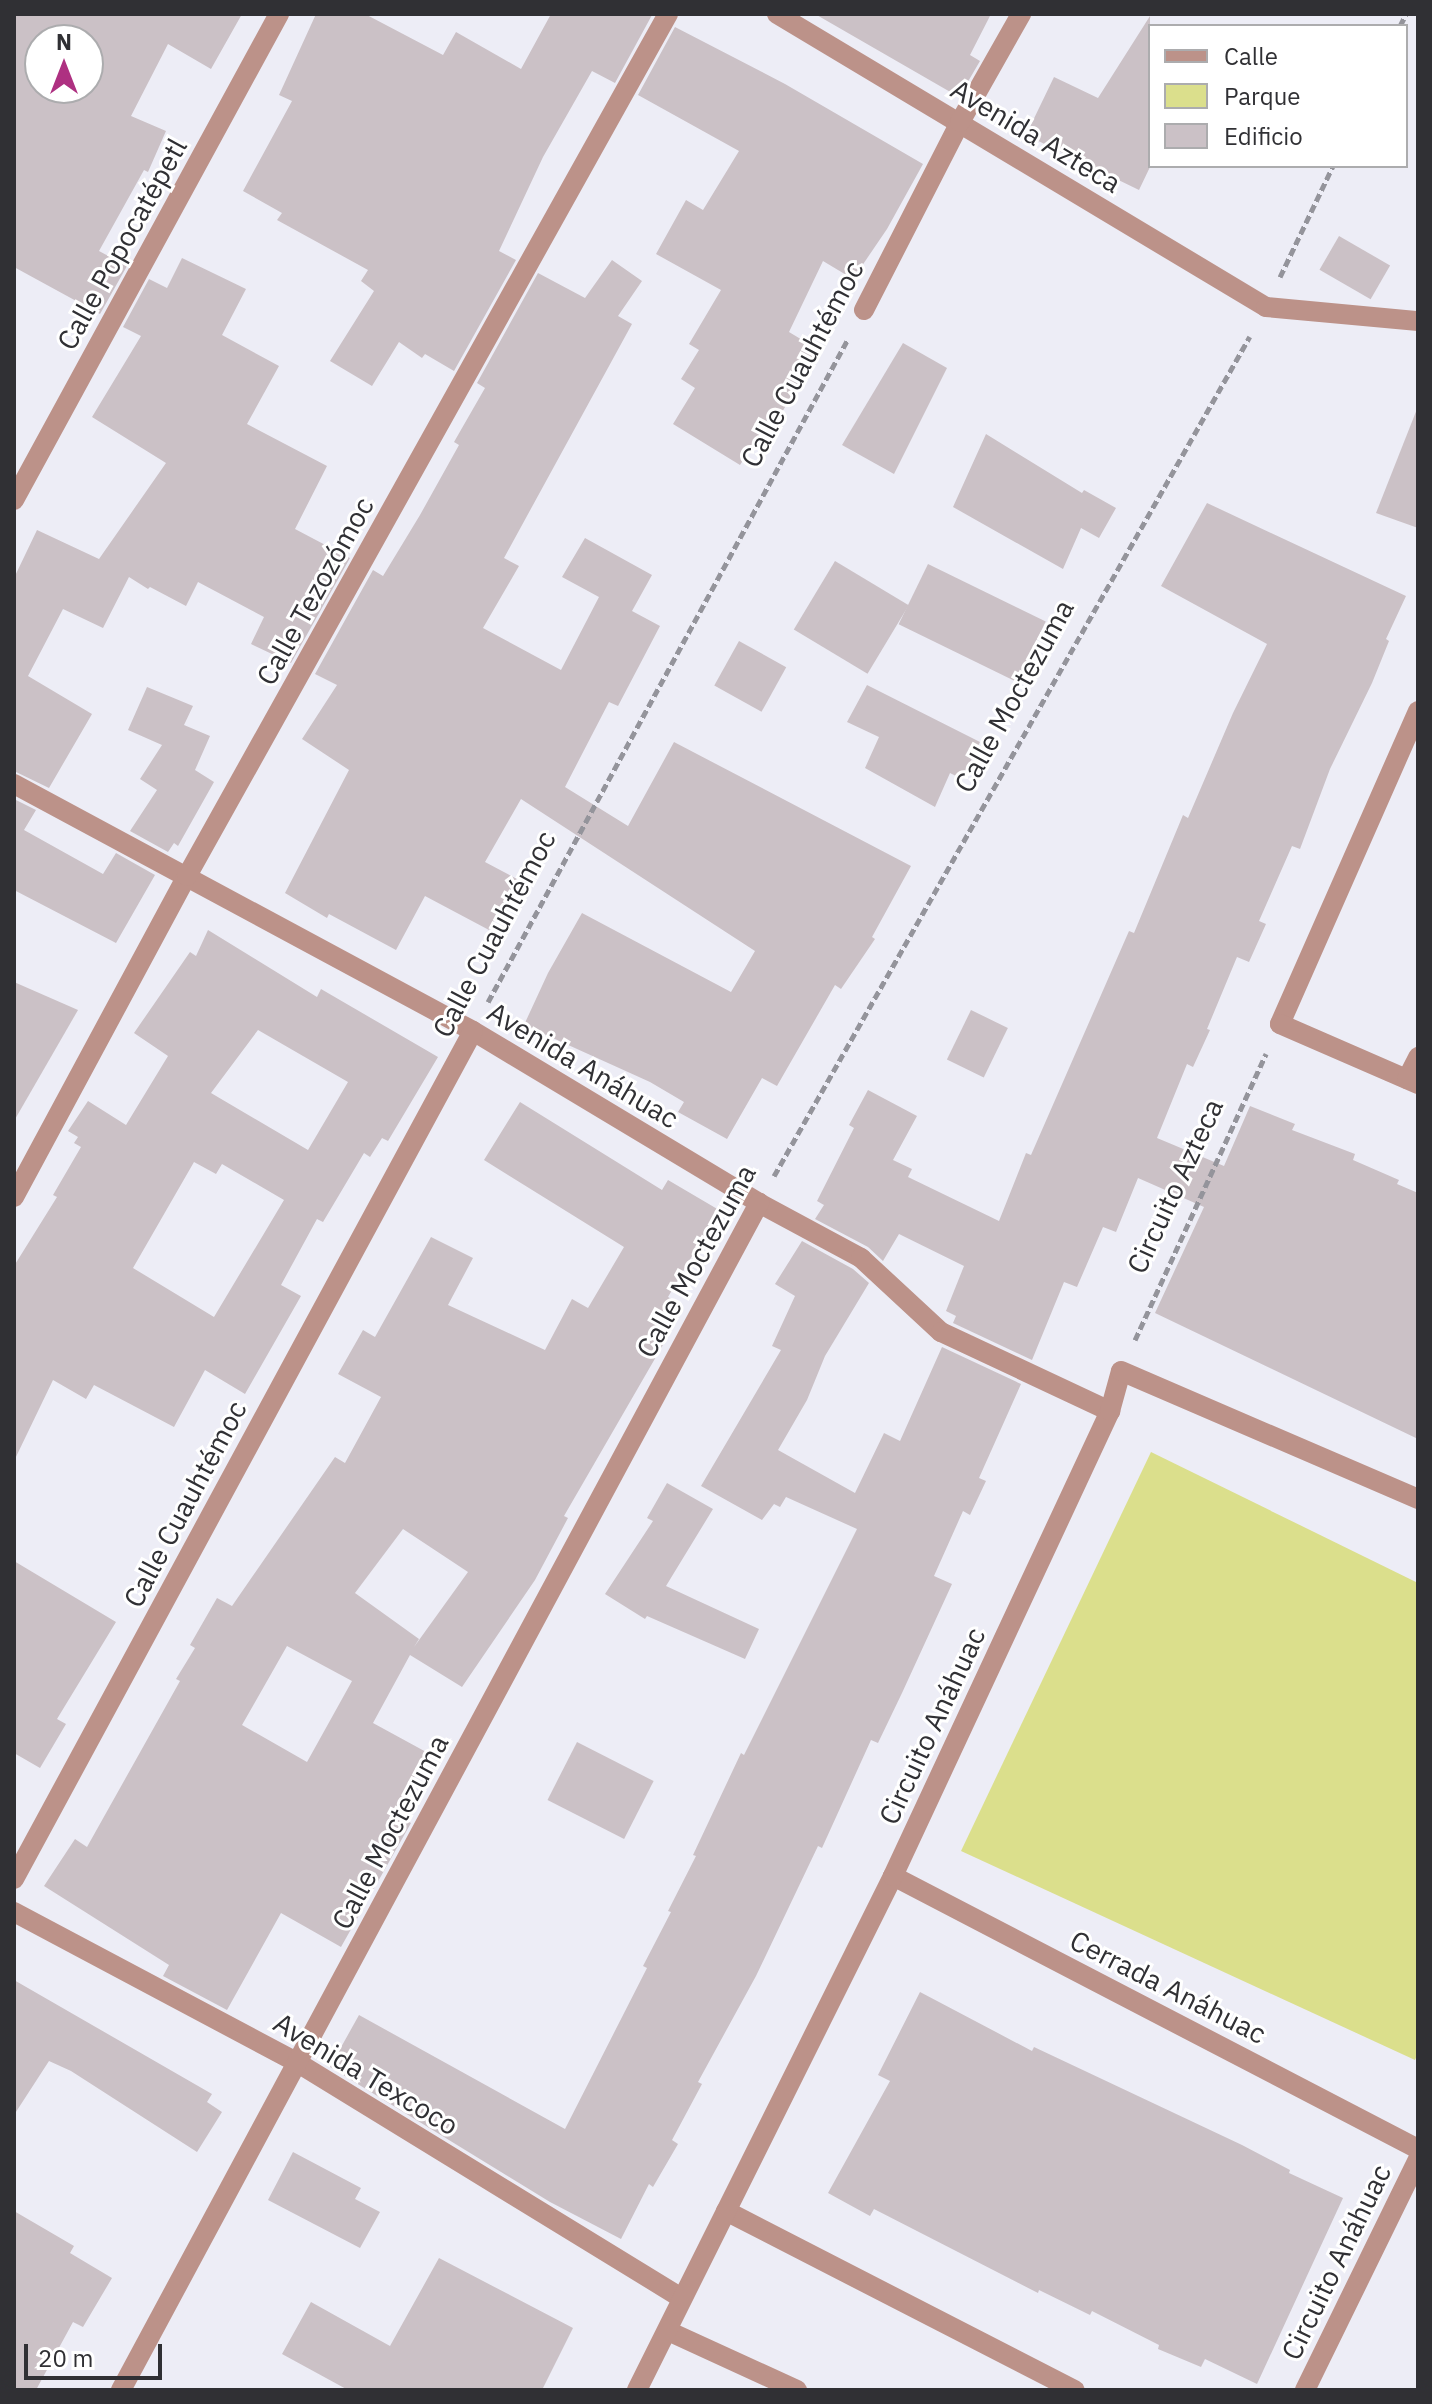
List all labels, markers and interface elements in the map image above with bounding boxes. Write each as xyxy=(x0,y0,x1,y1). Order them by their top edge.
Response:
north arrow xyxy=(24,24,104,104)
legend xyxy=(1148,24,1408,168)
text: N xyxy=(56,27,72,56)
text: Calle xyxy=(1224,40,1278,72)
street label: Avenida Azteca xyxy=(945,72,1127,200)
text: Parque xyxy=(1224,80,1301,112)
text: Edificio xyxy=(1224,120,1303,152)
street label: Calle Popocatépetl xyxy=(50,132,194,356)
street label: Calle Cuauhtémoc xyxy=(733,255,871,473)
street label: Calle Tezozómoc xyxy=(249,491,381,691)
street label: Calle Moctezuma xyxy=(947,594,1081,798)
street label: Calle Cuauhtémoc xyxy=(425,825,563,1043)
street label: Avenida Anáhuac xyxy=(481,995,685,1135)
street label: Circuito Azteca xyxy=(1120,1093,1230,1279)
street label: Calle Moctezuma xyxy=(629,1159,763,1363)
street label: Calle Cuauhtémoc xyxy=(116,1395,254,1613)
street label: Circuito Anáhuac xyxy=(872,1622,992,1830)
street label: Calle Moctezuma xyxy=(325,1729,455,1935)
street label: Cerrada Anáhuac xyxy=(1064,1923,1272,2051)
street label: Avenida Texcoco xyxy=(268,2006,464,2142)
street label: Circuito Anáhuac xyxy=(1274,2159,1398,2365)
scale bar xyxy=(28,2328,166,2378)
text: 20 m xyxy=(38,2342,93,2374)

